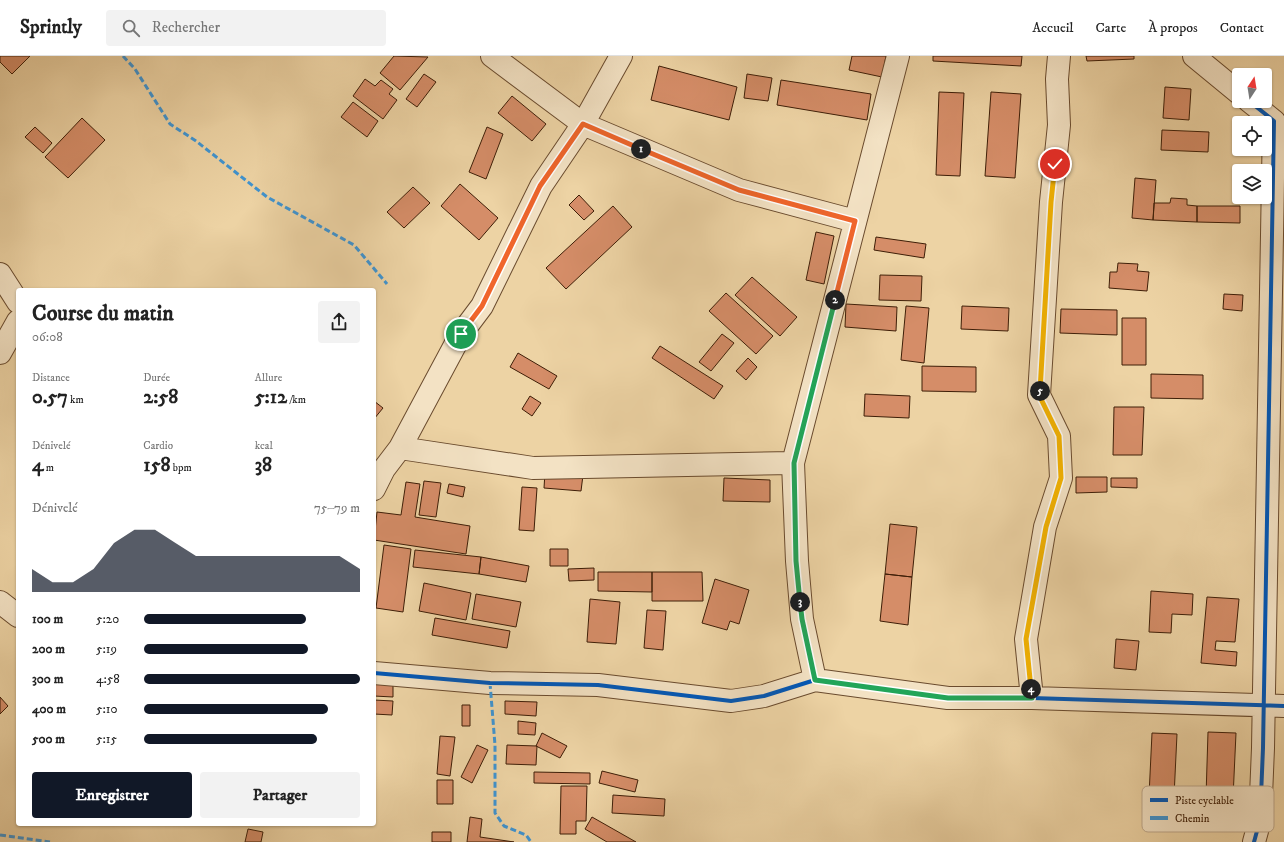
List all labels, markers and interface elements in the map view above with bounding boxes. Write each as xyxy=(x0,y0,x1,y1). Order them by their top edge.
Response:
search box xyxy=(106,10,386,46)
text: Sprintly xyxy=(20,16,82,39)
icon: search xyxy=(120,17,142,39)
text: Rechercher xyxy=(152,18,220,37)
text: Accueil xyxy=(1032,19,1074,37)
text: Carte xyxy=(1096,19,1126,37)
text: À propos xyxy=(1148,19,1198,37)
text: Contact xyxy=(1220,19,1264,37)
north arrow xyxy=(1232,68,1272,108)
map controls xyxy=(1232,68,1272,204)
button: locate xyxy=(1232,116,1272,156)
pin: 1 xyxy=(631,139,651,159)
text: 1 xyxy=(639,142,643,156)
pin xyxy=(1038,147,1072,181)
icon: check xyxy=(1044,153,1066,175)
button: layers xyxy=(1232,164,1272,204)
pin: 2 xyxy=(825,290,845,310)
text: 2 xyxy=(832,293,838,307)
text: Course du matin xyxy=(32,300,174,327)
button: share xyxy=(318,301,360,343)
pin xyxy=(444,317,478,351)
icon: arrive xyxy=(450,323,472,345)
text: 06:08 xyxy=(32,329,63,345)
text: Distance xyxy=(32,371,70,385)
text: Durée xyxy=(143,371,170,385)
text: Allure xyxy=(255,371,282,385)
pin: 5 xyxy=(1030,381,1050,401)
text: 5 xyxy=(1037,384,1043,398)
text: 0.57 xyxy=(32,385,68,410)
text: 2:58 xyxy=(143,385,178,410)
text: 5:12 xyxy=(255,385,287,410)
text: km xyxy=(68,393,84,407)
text: /km xyxy=(287,393,306,407)
text: Dénivelé xyxy=(32,439,71,453)
text: Cardio xyxy=(143,439,173,453)
text: kcal xyxy=(255,439,273,453)
text: 4 xyxy=(32,453,44,478)
text: 158 xyxy=(143,453,170,478)
text: 38 xyxy=(255,453,272,478)
text: m xyxy=(44,461,54,475)
text: bpm xyxy=(170,461,192,475)
text: Dénivelé xyxy=(32,500,78,516)
text: 75–79 m xyxy=(314,500,360,516)
pin: 3 xyxy=(790,592,810,612)
text: 3 xyxy=(798,595,802,609)
text: 100 m xyxy=(32,611,63,627)
text: 5:20 xyxy=(96,611,119,627)
text: 200 m xyxy=(32,641,65,657)
text: 5:19 xyxy=(96,641,117,657)
text: 300 m xyxy=(32,671,63,687)
text: 4:58 xyxy=(96,671,120,687)
pin: 4 xyxy=(1021,679,1041,699)
text: 4 xyxy=(1028,682,1034,696)
text: 400 m xyxy=(32,701,66,717)
text: 5:10 xyxy=(96,701,118,717)
text: 500 m xyxy=(32,731,65,747)
text: 5:15 xyxy=(96,731,117,747)
button: Enregistrer xyxy=(32,772,192,818)
button: Partager xyxy=(200,772,360,818)
legend xyxy=(1142,786,1274,832)
text: Piste cyclable xyxy=(1175,794,1234,808)
text: Chemin xyxy=(1175,812,1210,826)

